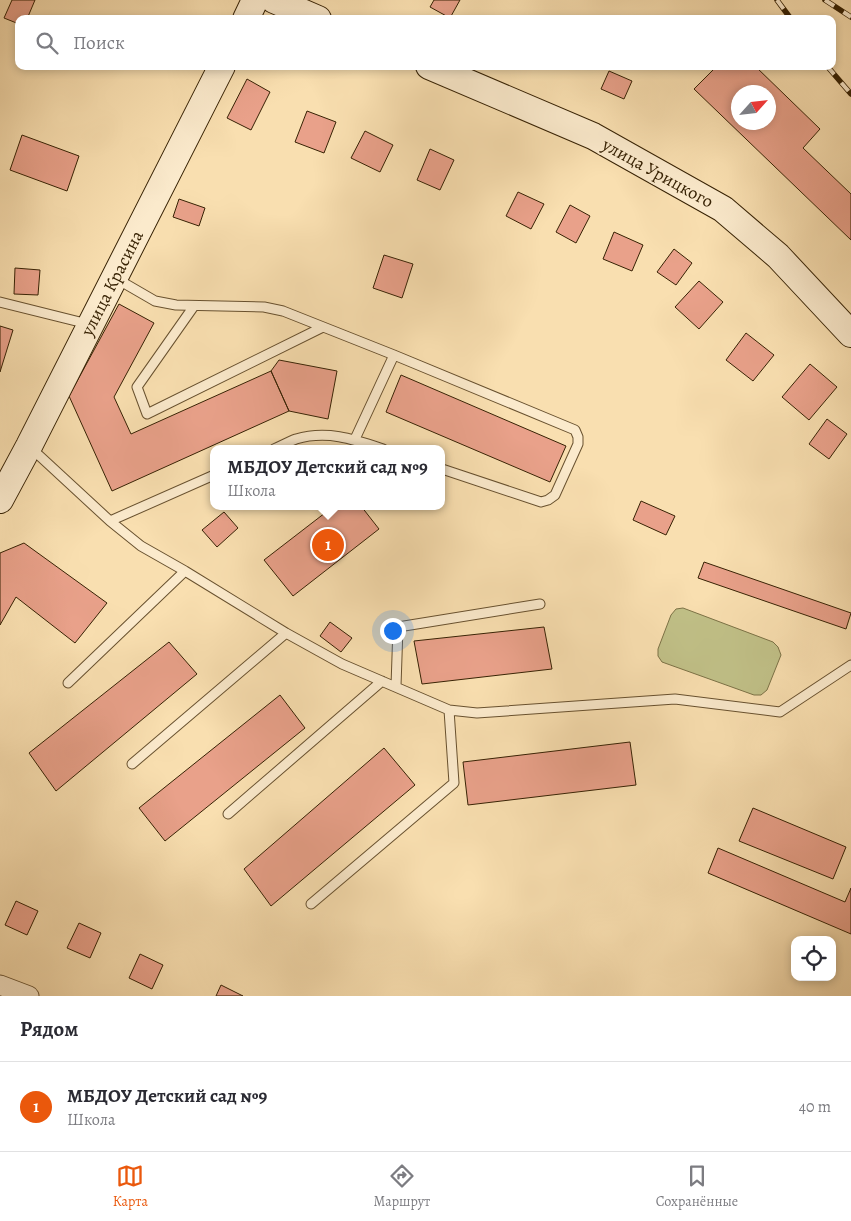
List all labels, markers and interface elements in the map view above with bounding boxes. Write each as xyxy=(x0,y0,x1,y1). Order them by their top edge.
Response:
search box xyxy=(15,15,836,70)
icon: search xyxy=(33,29,61,57)
text: Поиск xyxy=(73,30,125,56)
north arrow xyxy=(731,85,776,130)
street label: улица Урицкого xyxy=(597,132,718,214)
street label: улица Красина xyxy=(75,225,149,341)
popup xyxy=(210,445,445,510)
text: МБДОУ Детский сад №9 xyxy=(227,454,428,480)
text: Школа xyxy=(227,480,276,502)
pin: 1 xyxy=(312,526,344,564)
your location xyxy=(380,618,406,644)
map controls xyxy=(791,936,836,981)
button: locate xyxy=(791,936,836,981)
text: Рядом xyxy=(20,1015,78,1043)
text: МБДОУ Детский сад №9 xyxy=(67,1083,267,1109)
text: 1 xyxy=(33,1096,39,1118)
text: 40 m xyxy=(799,1096,831,1118)
text: Школа xyxy=(67,1109,115,1131)
tab: Карта xyxy=(113,1162,148,1211)
tab: Маршрут xyxy=(374,1162,430,1211)
tab: Сохранённые xyxy=(656,1162,738,1211)

